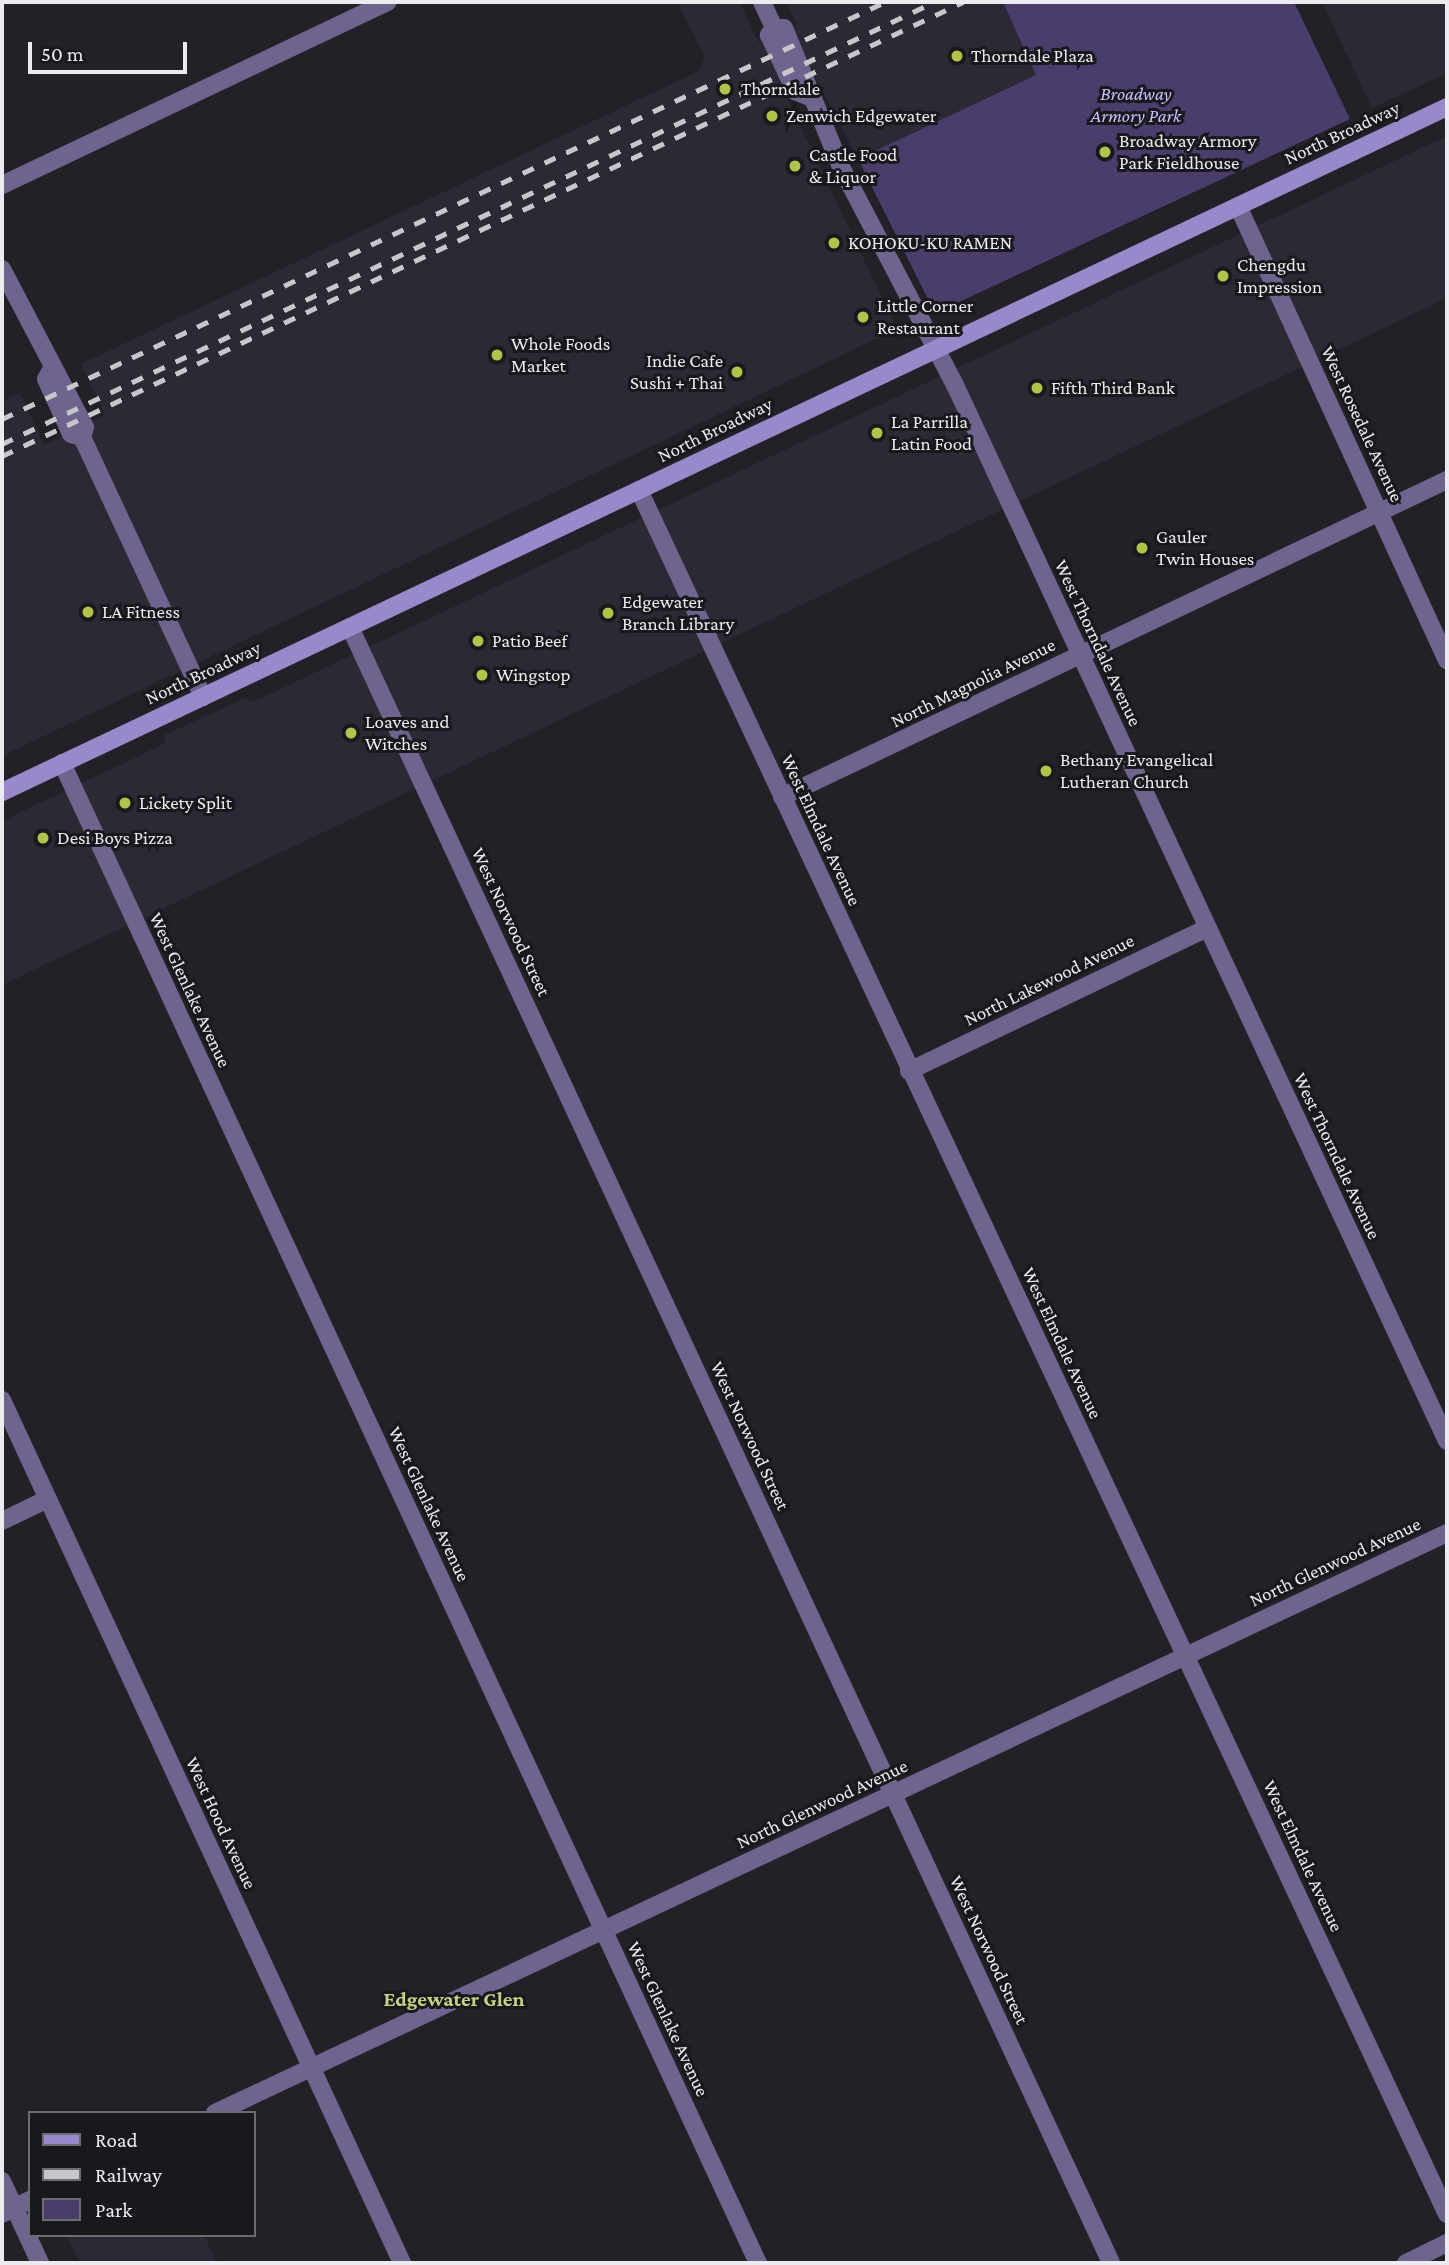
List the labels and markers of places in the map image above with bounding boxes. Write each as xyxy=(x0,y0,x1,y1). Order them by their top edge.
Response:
place label: Thorndale Plaza xyxy=(971,45,1094,67)
marker: Thorndale Plaza xyxy=(949,48,965,64)
place label: Thorndale xyxy=(741,78,820,100)
marker: Thorndale xyxy=(715,79,735,99)
place label: Zenwich Edgewater xyxy=(786,105,937,127)
marker: Zenwich Edgewater xyxy=(764,108,780,124)
place label: Broadway Armory Park Fieldhouse xyxy=(1119,130,1257,174)
place label: Castle Food & Liquor xyxy=(809,144,897,188)
marker: Broadway Armory Park Fieldhouse xyxy=(1097,144,1113,160)
marker: Castle Food & Liquor xyxy=(787,158,803,174)
place label: KOHOKU-KU RAMEN xyxy=(848,232,1012,254)
marker: KOHOKU-KU RAMEN xyxy=(826,235,842,251)
place label: Chengdu Impression xyxy=(1237,254,1322,298)
marker: Chengdu Impression xyxy=(1215,268,1231,284)
place label: Little Corner Restaurant xyxy=(877,295,974,339)
marker: Little Corner Restaurant xyxy=(855,309,871,325)
place label: Whole Foods Market xyxy=(511,333,610,377)
marker: Whole Foods Market xyxy=(489,347,505,363)
place label: Indie Cafe Sushi + Thai xyxy=(630,350,723,394)
marker: Indie Cafe Sushi + Thai xyxy=(729,364,745,380)
place label: Fifth Third Bank xyxy=(1051,377,1175,399)
marker: Fifth Third Bank xyxy=(1029,380,1045,396)
place label: La Parrilla Latin Food xyxy=(891,411,972,455)
marker: La Parrilla Latin Food xyxy=(869,425,885,441)
place label: Gauler Twin Houses xyxy=(1156,526,1254,570)
marker: Gauler Twin Houses xyxy=(1134,540,1150,556)
place label: Edgewater Branch Library xyxy=(622,591,734,635)
place label: LA Fitness xyxy=(102,601,180,623)
marker: LA Fitness xyxy=(80,604,96,620)
marker: Edgewater Branch Library xyxy=(600,605,616,621)
place label: Patio Beef xyxy=(492,630,567,652)
marker: Patio Beef xyxy=(470,633,486,649)
place label: Wingstop xyxy=(496,664,570,686)
marker: Wingstop xyxy=(474,667,490,683)
place label: Loaves and Witches xyxy=(365,711,450,755)
marker: Loaves and Witches xyxy=(343,725,359,741)
place label: Bethany Evangelical Lutheran Church xyxy=(1060,749,1213,793)
marker: Bethany Evangelical Lutheran Church xyxy=(1038,763,1054,779)
place label: Lickety Split xyxy=(139,792,232,814)
marker: Lickety Split xyxy=(117,795,133,811)
place label: Desi Boys Pizza xyxy=(57,827,173,849)
marker: Desi Boys Pizza xyxy=(35,830,51,846)

